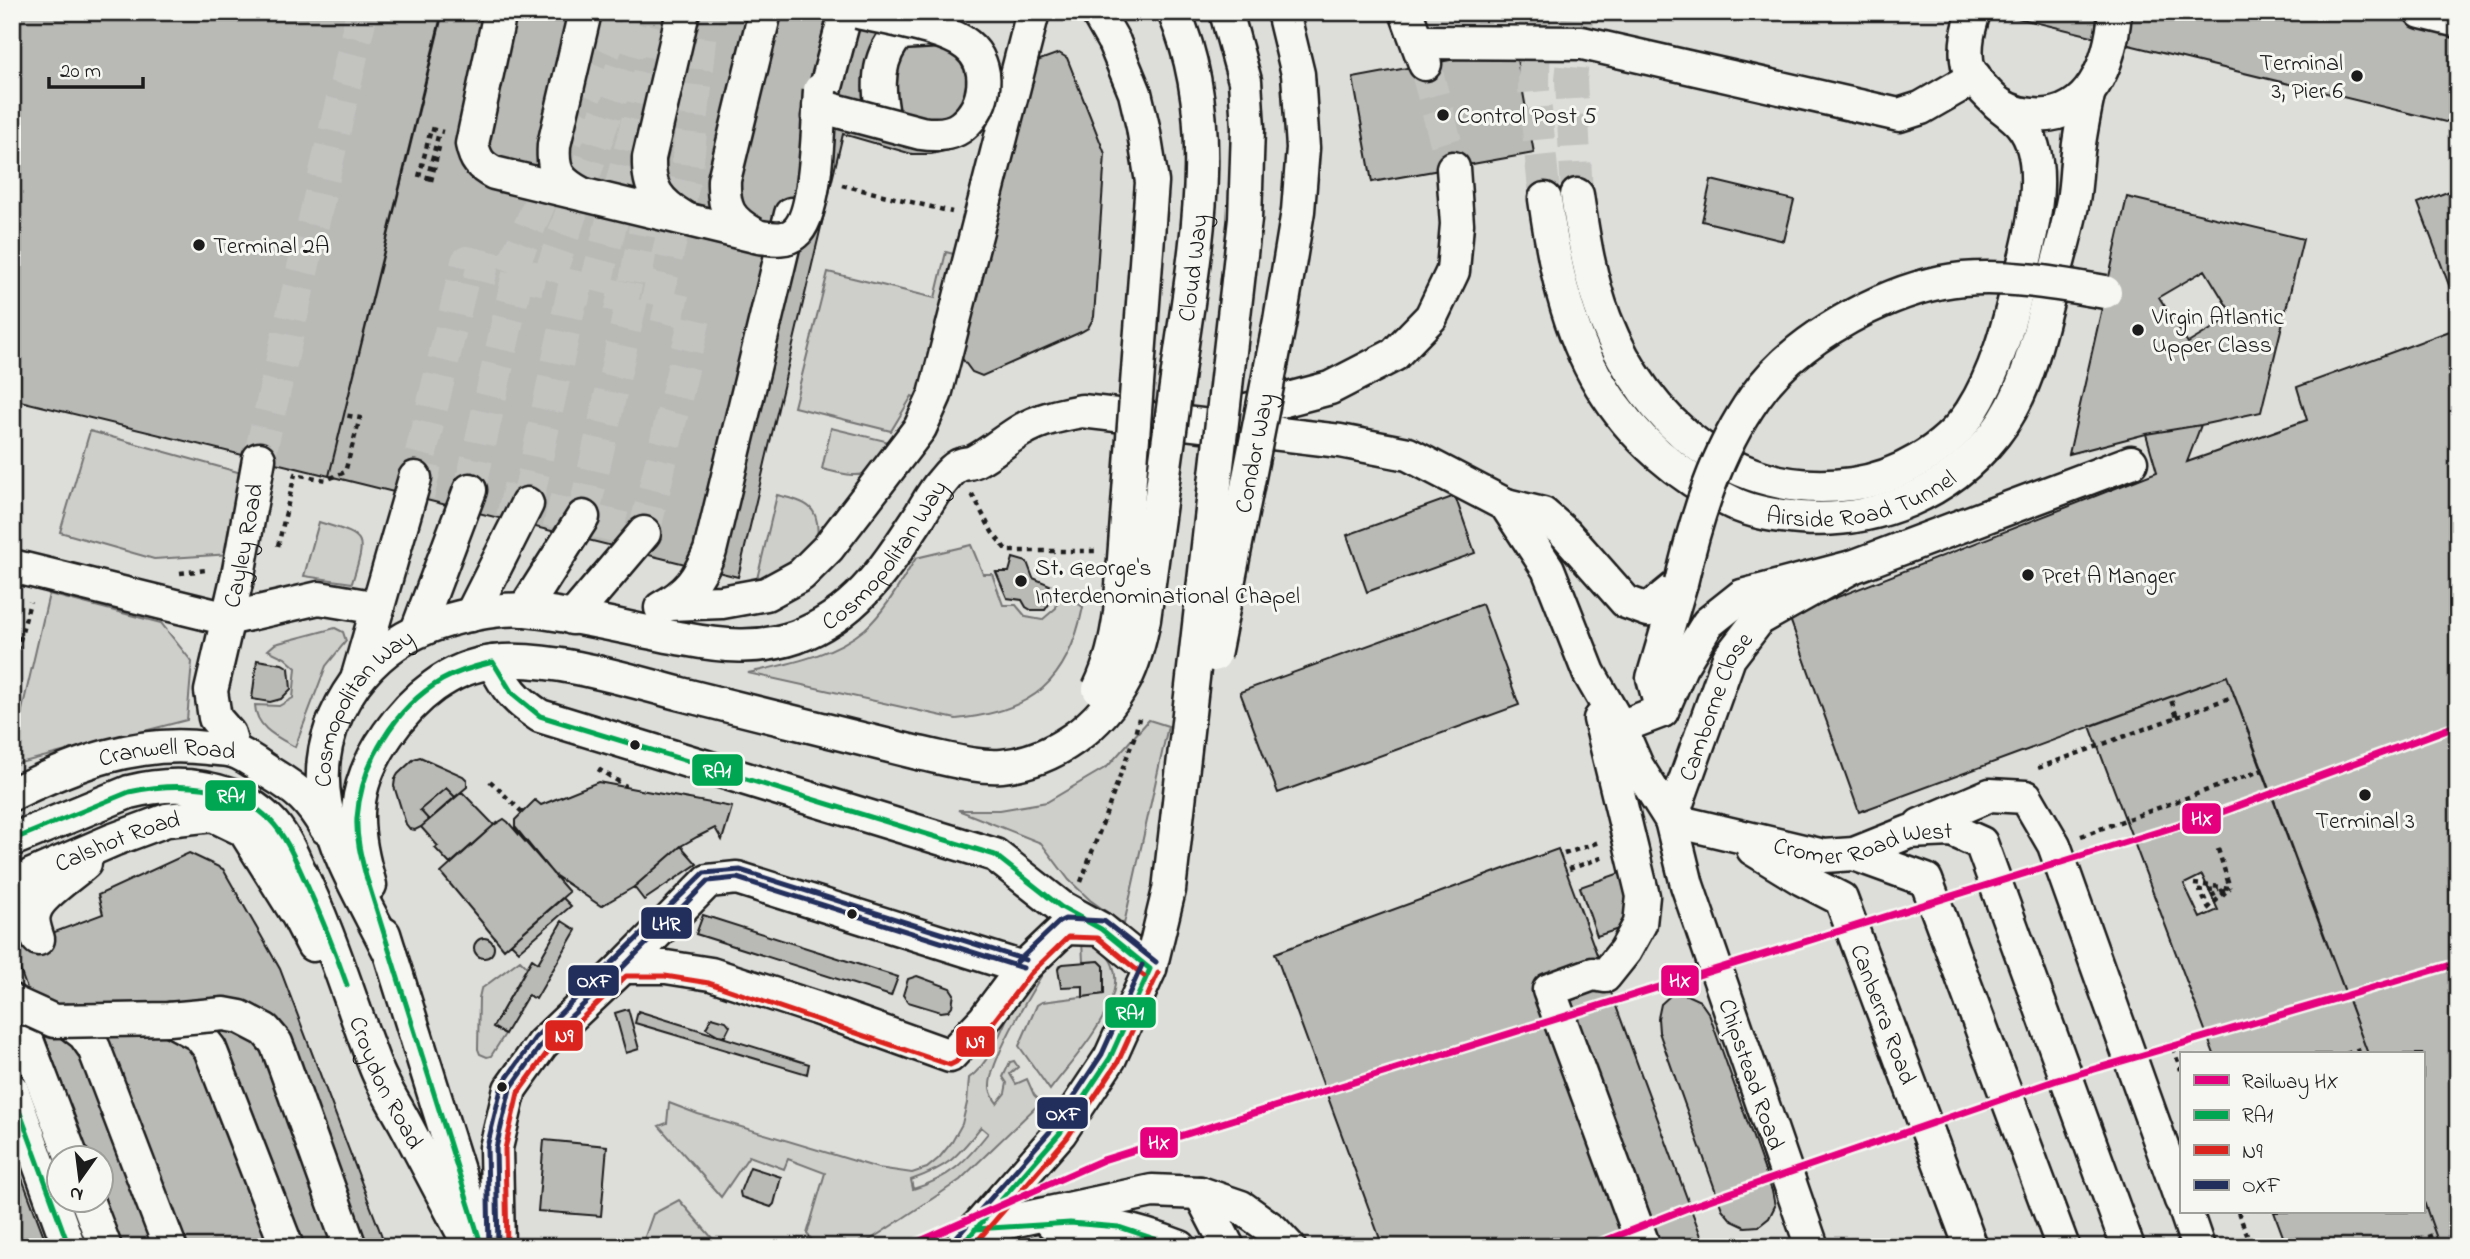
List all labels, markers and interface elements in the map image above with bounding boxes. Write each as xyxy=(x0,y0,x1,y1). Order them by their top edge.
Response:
scale bar xyxy=(49,46,144,90)
place label: Terminal 3, Pier 6 xyxy=(2259,47,2343,110)
text: 20 m xyxy=(60,57,101,87)
marker: Terminal 3, Pier 6 xyxy=(2349,68,2365,84)
place label: Control Post 5 xyxy=(1457,100,1597,135)
marker: Control Post 5 xyxy=(1435,107,1451,123)
street label: Cloud Way xyxy=(1171,213,1220,324)
place label: Terminal 2A xyxy=(213,230,329,265)
marker: Terminal 2A xyxy=(191,237,207,253)
place label: Virgin Atlantic Upper Class xyxy=(2151,301,2284,364)
marker: Virgin Atlantic Upper Class xyxy=(2130,322,2146,338)
street label: Condor Way xyxy=(1227,390,1286,517)
street label: Airside Road Tunnel xyxy=(1764,463,1965,539)
street label: Cosmopolitan Way xyxy=(816,473,958,641)
street label: Cayley Road xyxy=(216,480,274,612)
place label: St. George's Interdenominational Chapel xyxy=(1035,552,1300,615)
place label: Pret A Manger xyxy=(2042,560,2176,595)
marker: Pret A Manger xyxy=(2020,567,2036,583)
marker: St. George's Interdenominational Chapel xyxy=(1013,573,1029,589)
street label: Cosmopolitan Way xyxy=(308,622,422,788)
street label: Camborne Close xyxy=(1671,625,1763,787)
street label: Cranwell Road xyxy=(95,731,239,778)
unlabelled marker xyxy=(628,738,642,752)
line badge: RA1 xyxy=(691,753,744,787)
text: RA1 xyxy=(703,759,731,786)
line badge: RA1 xyxy=(204,779,257,812)
text: RA1 xyxy=(217,784,245,811)
marker: Terminal 3 xyxy=(2357,787,2373,803)
line badge: HX xyxy=(2181,802,2222,835)
street label: Calshot Road xyxy=(50,804,182,883)
place label: Terminal 3 xyxy=(2315,805,2415,840)
text: HX xyxy=(2191,807,2213,834)
street label: Cromer Road West xyxy=(1769,815,1953,876)
line badge: LHR xyxy=(640,906,693,940)
unlabelled marker xyxy=(845,907,859,921)
text: LHR xyxy=(652,912,681,939)
street label: Canberra Road xyxy=(1839,940,1924,1091)
line badge: OXF xyxy=(567,964,620,997)
line badge: HX xyxy=(1660,964,1700,997)
text: OXF xyxy=(577,969,612,996)
text: HX xyxy=(1669,969,1691,996)
street label: Chipstead Road xyxy=(1707,995,1792,1156)
line badge: RA1 xyxy=(1104,996,1157,1029)
text: RA1 xyxy=(1116,1001,1144,1028)
street label: Croydon Road xyxy=(338,1012,431,1156)
line badge: N9 xyxy=(544,1019,584,1052)
text: N9 xyxy=(555,1024,574,1051)
line badge: N9 xyxy=(955,1025,996,1058)
text: N9 xyxy=(966,1030,985,1057)
legend xyxy=(2180,1052,2424,1214)
text: Railway HX xyxy=(2242,1068,2339,1100)
unlabelled marker xyxy=(495,1080,509,1094)
line badge: OXF xyxy=(1036,1096,1089,1130)
text: OXF xyxy=(1046,1102,1081,1129)
text: RA1 xyxy=(2242,1102,2274,1132)
line badge: HX xyxy=(1139,1126,1179,1159)
text: HX xyxy=(1148,1131,1170,1158)
text: N9 xyxy=(2242,1138,2263,1168)
north arrow xyxy=(46,1144,116,1214)
text: OXF xyxy=(2242,1172,2281,1202)
text: N xyxy=(67,1178,86,1208)

